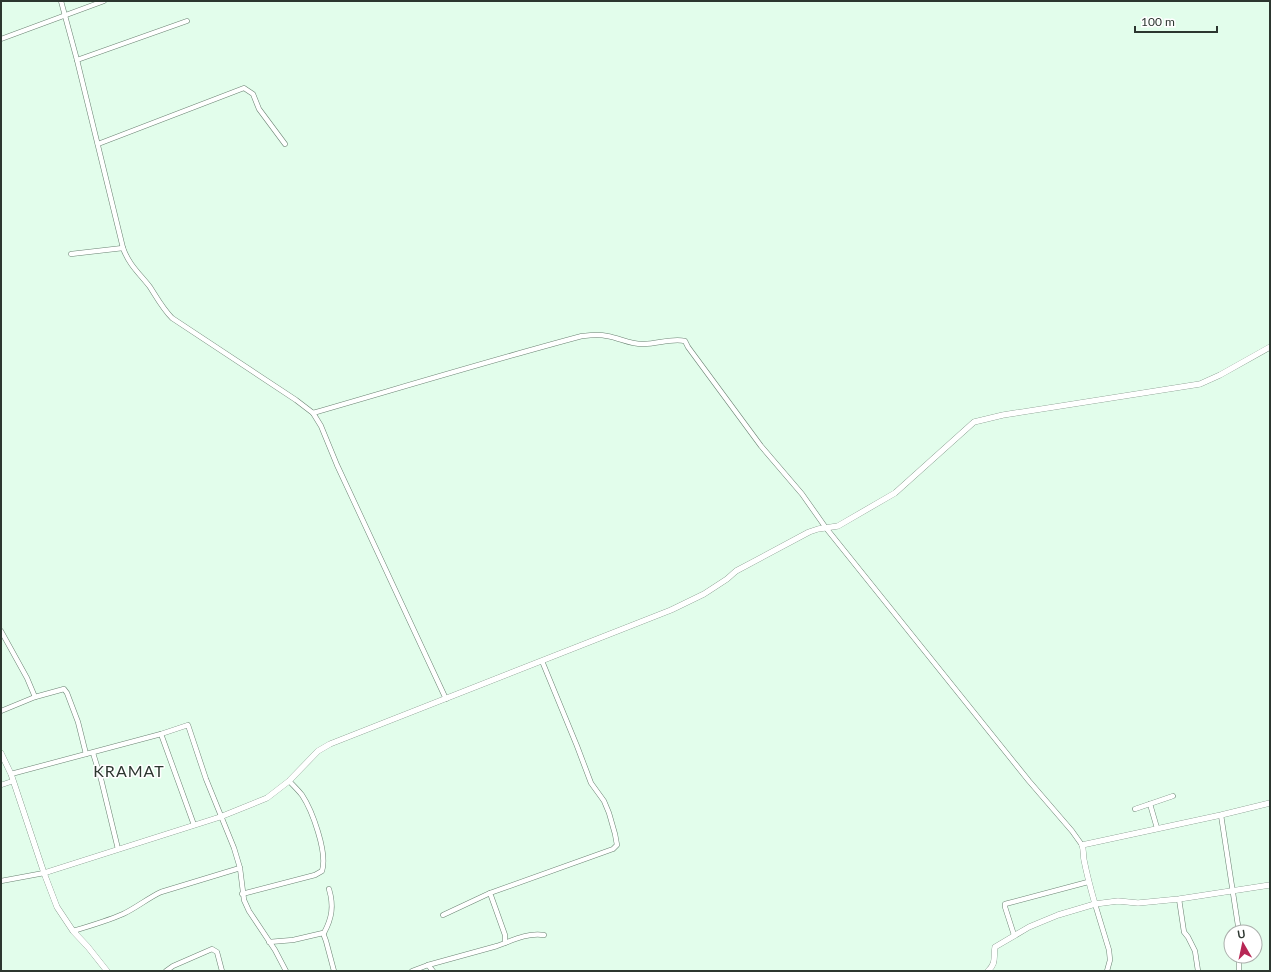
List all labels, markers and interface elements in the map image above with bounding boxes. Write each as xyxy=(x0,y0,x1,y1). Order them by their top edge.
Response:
scale bar xyxy=(1135,8,1217,34)
text: 100 m xyxy=(1141,14,1175,29)
district label: KRAMAT xyxy=(93,761,165,780)
north arrow xyxy=(1223,924,1263,964)
text: U xyxy=(1236,927,1246,941)

